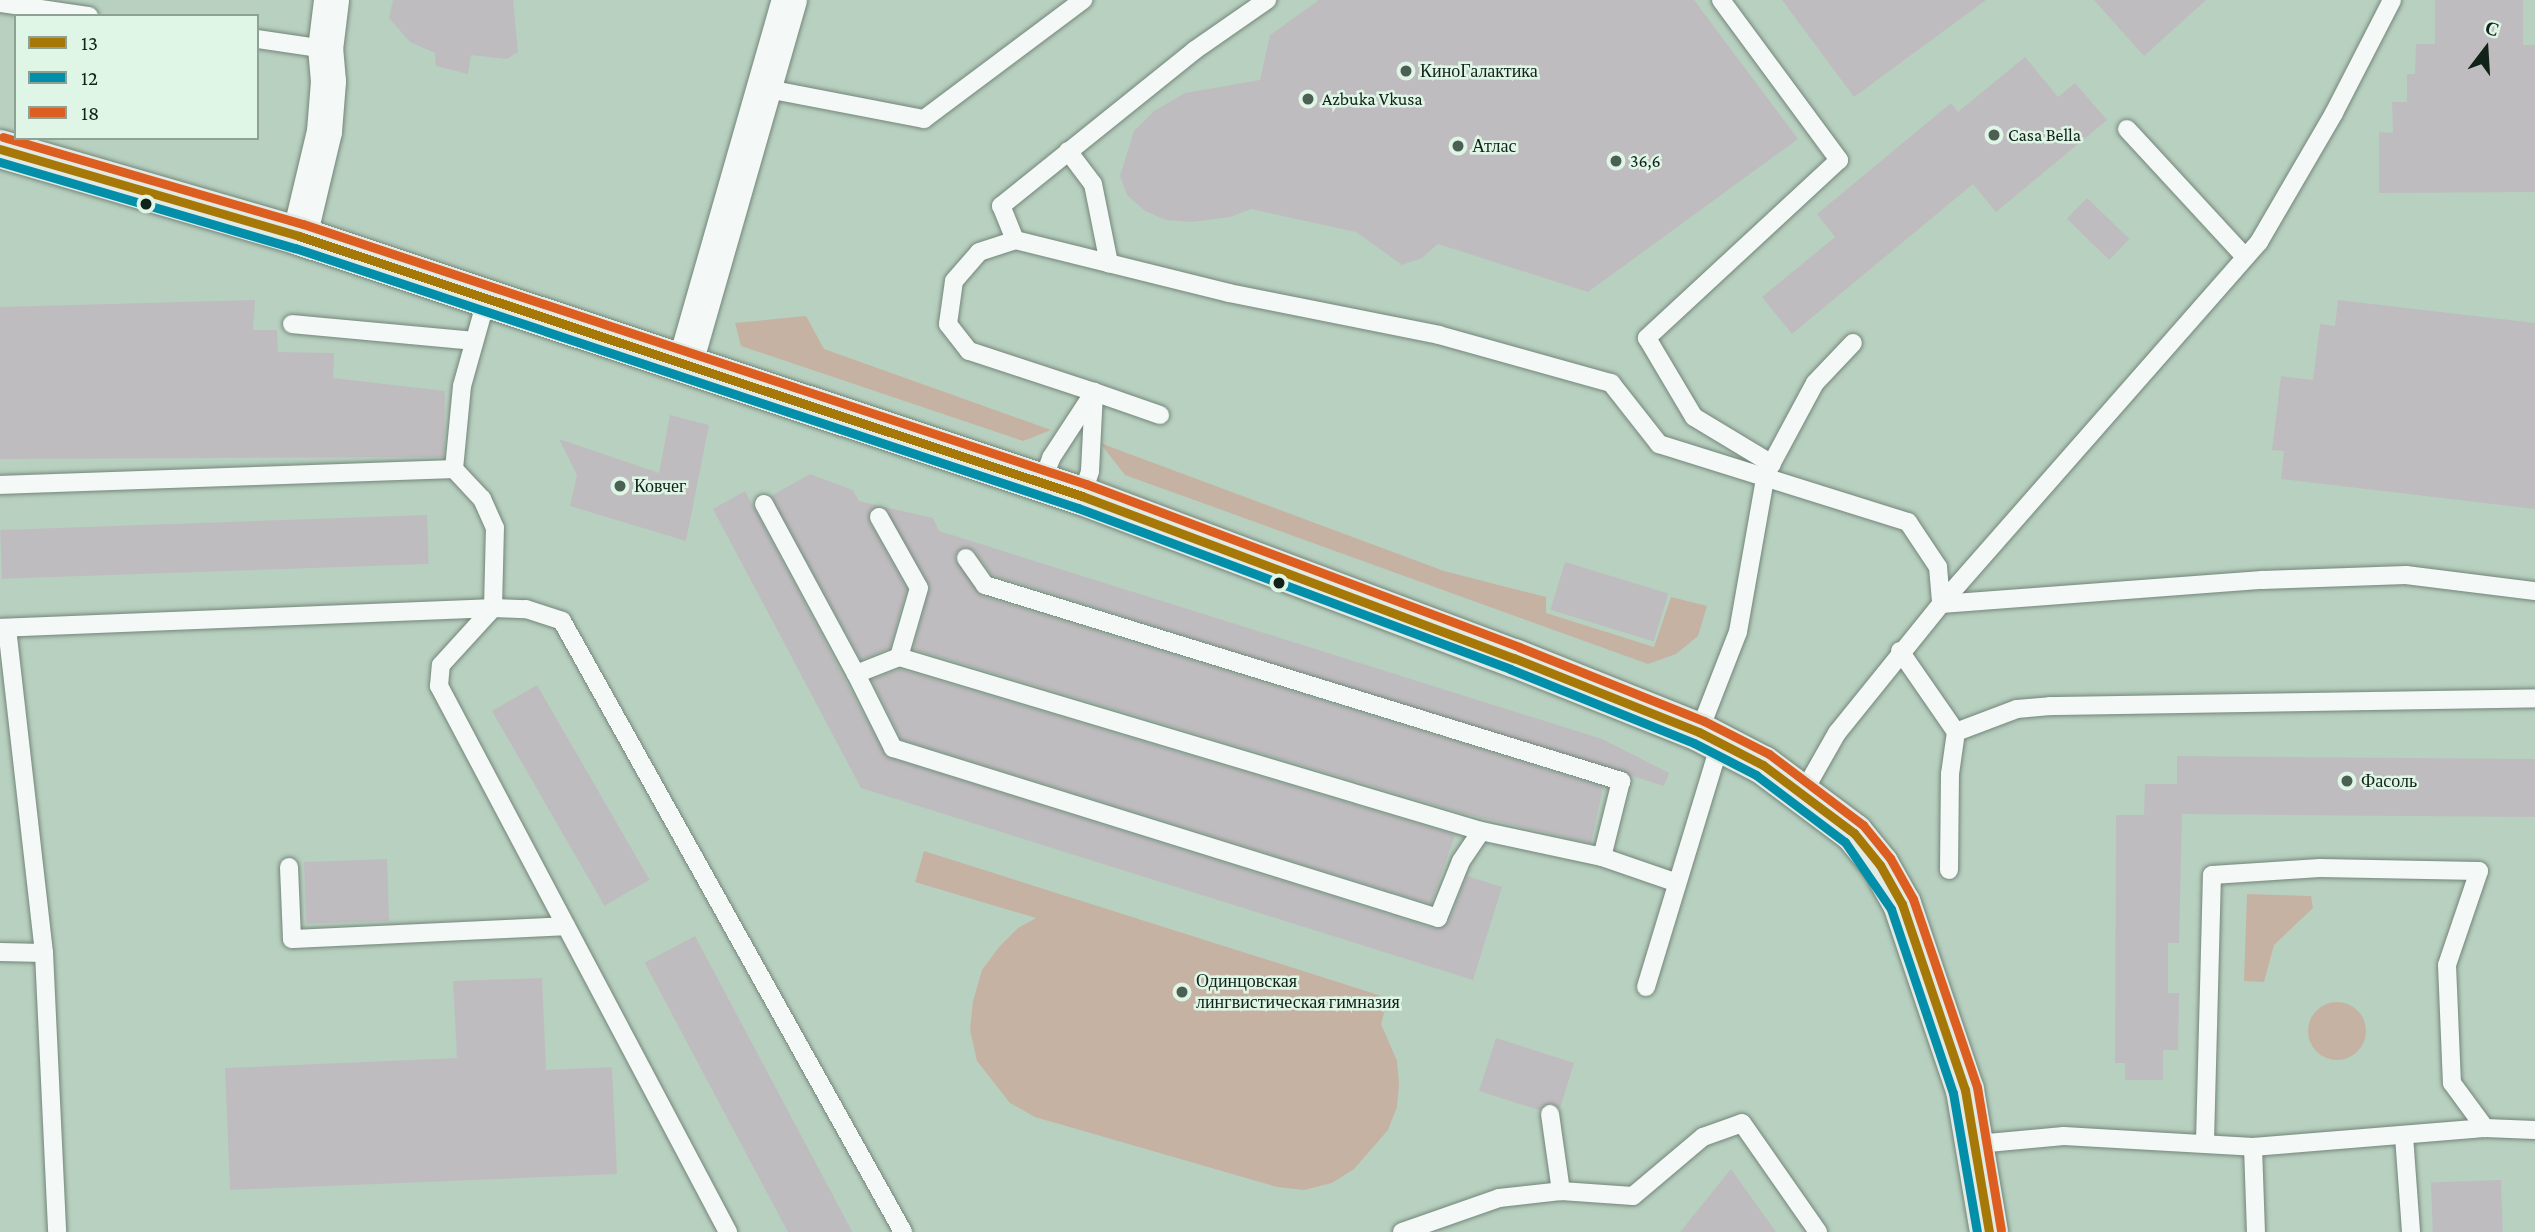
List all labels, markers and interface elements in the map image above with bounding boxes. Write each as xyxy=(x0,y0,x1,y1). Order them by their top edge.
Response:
legend xyxy=(14,14,259,140)
north arrow xyxy=(2451,14,2521,84)
text: С xyxy=(2483,16,2502,40)
text: 13 xyxy=(81,31,98,55)
place label: КиноГалактика xyxy=(1420,60,1538,82)
marker: КиноГалактика xyxy=(1398,63,1414,79)
text: 12 xyxy=(81,66,98,90)
place label: Azbuka Vkusa xyxy=(1322,88,1423,110)
marker: Azbuka Vkusa xyxy=(1300,91,1316,107)
text: 18 xyxy=(81,101,99,125)
place label: Casa Bella xyxy=(2008,124,2081,146)
marker: Casa Bella xyxy=(1986,127,2002,143)
place label: Атлас xyxy=(1472,135,1516,157)
marker: Атлас xyxy=(1450,138,1466,154)
place label: 36,6 xyxy=(1630,150,1661,172)
marker: 36,6 xyxy=(1608,153,1624,169)
unlabelled marker xyxy=(139,197,153,211)
place label: Ковчег xyxy=(634,475,686,497)
marker: Ковчег xyxy=(612,478,628,494)
unlabelled marker xyxy=(1272,576,1286,590)
place label: Фасоль xyxy=(2361,770,2417,792)
marker: Фасоль xyxy=(2339,773,2355,789)
place label: Одинцовская лингвистическая гимназия xyxy=(1196,971,1400,1014)
marker: Одинцовская лингвистическая гимназия xyxy=(1174,984,1190,1000)

